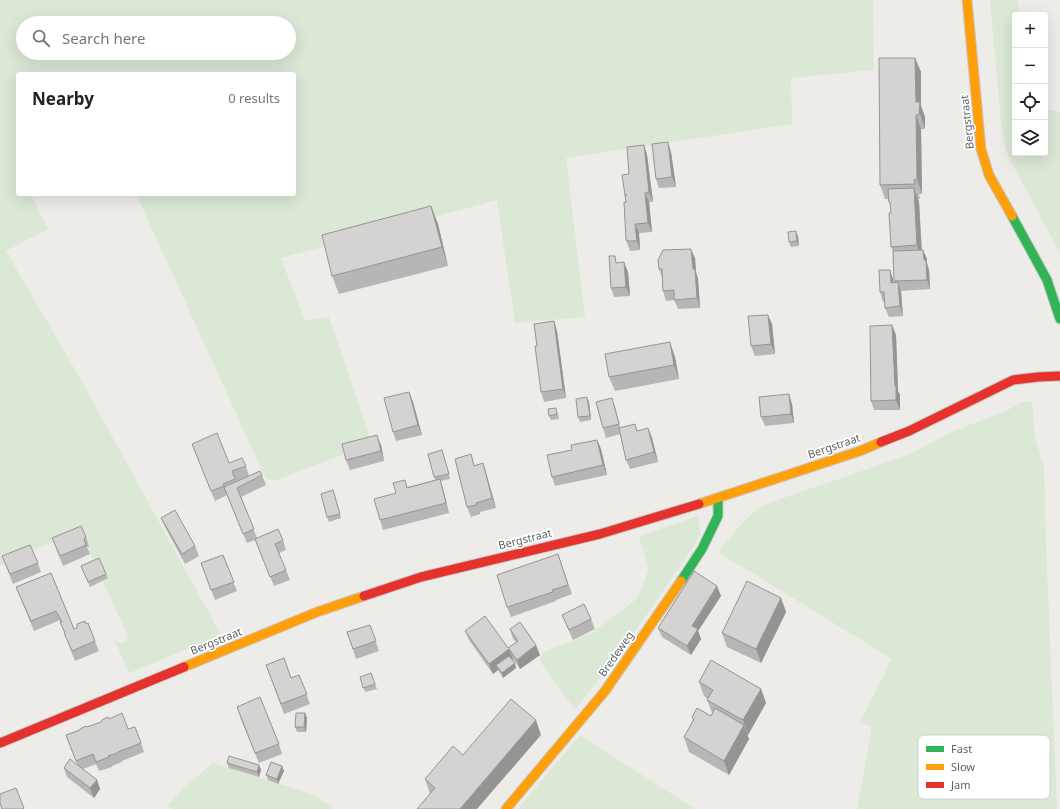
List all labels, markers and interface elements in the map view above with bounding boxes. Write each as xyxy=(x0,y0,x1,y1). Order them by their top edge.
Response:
map controls xyxy=(1012,12,1048,156)
button: + xyxy=(1012,12,1048,48)
search box xyxy=(16,16,296,60)
icon: search xyxy=(30,27,52,49)
text: Search here xyxy=(62,28,145,48)
button: − xyxy=(1012,48,1048,84)
button: locate xyxy=(1012,84,1048,120)
text: Nearby xyxy=(32,87,94,110)
text: 0 results xyxy=(228,89,280,107)
street label: Bergstraat xyxy=(956,94,977,150)
button: layers xyxy=(1012,120,1048,156)
street label: Bergstraat xyxy=(806,430,862,461)
street label: Bergstraat xyxy=(497,525,553,552)
street label: Bergstraat xyxy=(188,623,244,658)
street label: Bredeweg xyxy=(595,628,637,679)
legend xyxy=(918,735,1050,799)
text: Fast xyxy=(951,741,972,756)
text: Slow xyxy=(951,759,975,774)
text: Jam xyxy=(950,777,970,792)

